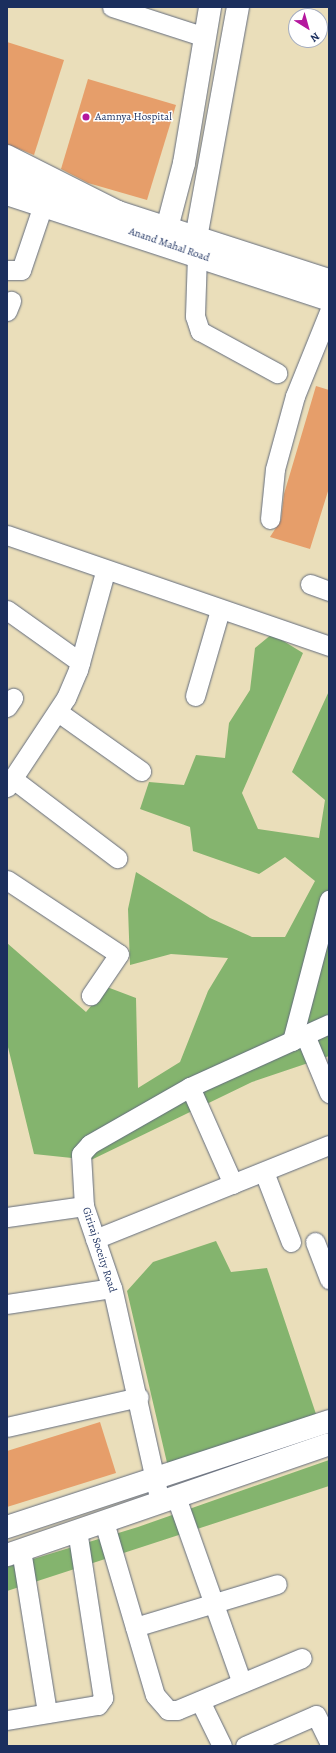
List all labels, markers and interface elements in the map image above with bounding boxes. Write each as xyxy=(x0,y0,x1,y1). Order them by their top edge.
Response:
north arrow xyxy=(288,8,328,48)
text: N xyxy=(307,29,323,46)
place label: Aamnya Hospital xyxy=(95,110,172,124)
marker: Aamnya Hospital xyxy=(80,111,92,123)
street label: Anand Mahal Road xyxy=(127,225,211,265)
street label: Giriraj Soceity Road xyxy=(79,1206,119,1294)

